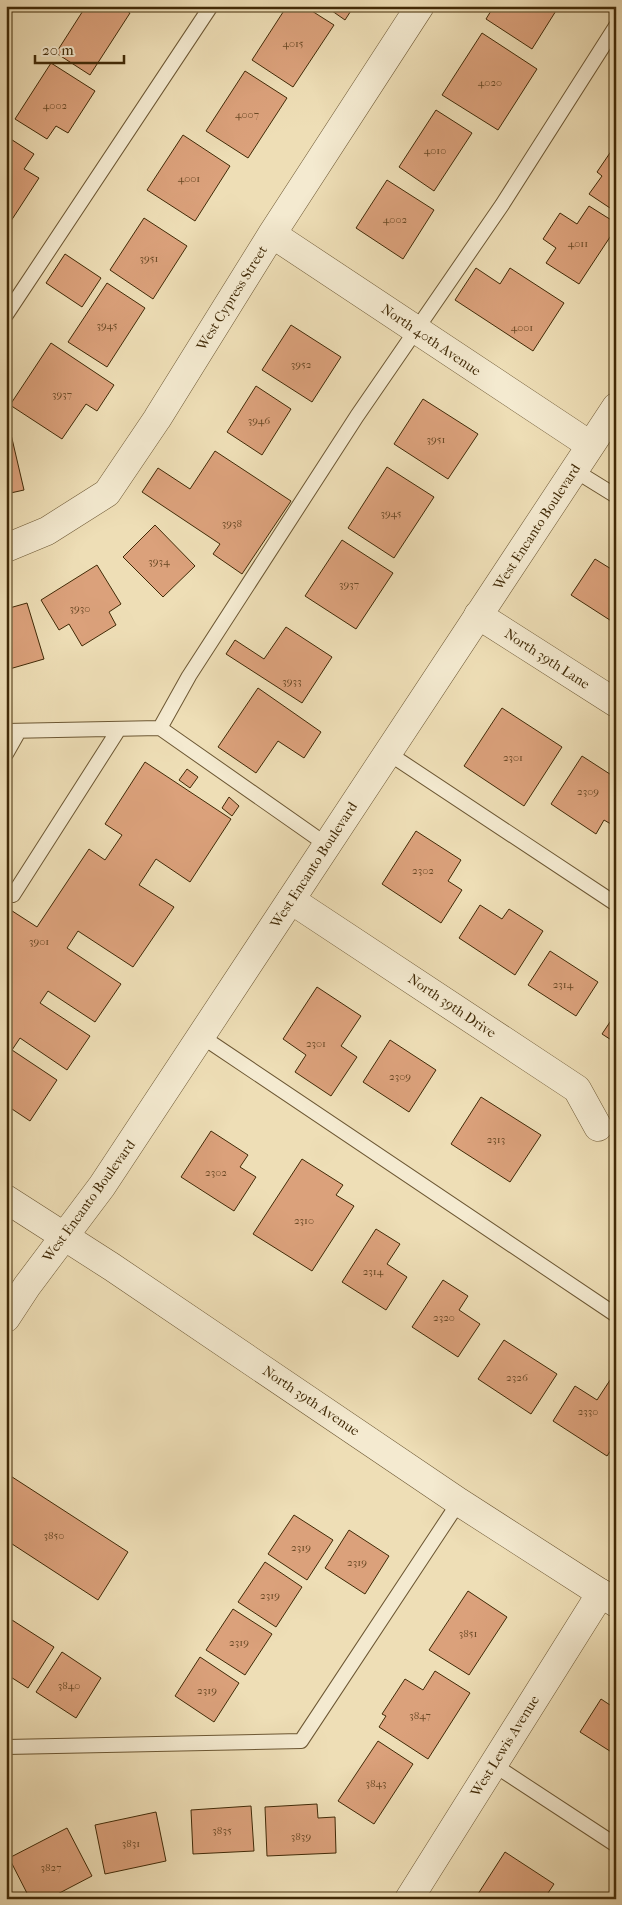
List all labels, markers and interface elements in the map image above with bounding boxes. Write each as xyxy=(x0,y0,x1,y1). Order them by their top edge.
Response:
scale bar xyxy=(35,32,124,64)
house number: 4015 xyxy=(282,37,304,50)
text: 20 m xyxy=(42,41,74,59)
house number: 4020 xyxy=(478,76,502,89)
house number: 4002 xyxy=(43,99,67,112)
house number: 4007 xyxy=(235,108,259,121)
house number: 4010 xyxy=(424,144,446,157)
house number: 4001 xyxy=(178,172,200,185)
house number: 4002 xyxy=(383,213,407,226)
house number: 4011 xyxy=(568,237,588,250)
street label: West Cypress Street xyxy=(192,242,271,354)
house number: 3951 xyxy=(140,252,159,265)
street label: North 40th Avenue xyxy=(378,300,484,380)
house number: 3945 xyxy=(96,319,118,332)
house number: 4001 xyxy=(511,321,533,334)
house number: 3952 xyxy=(291,358,312,371)
house number: 3937 xyxy=(52,388,72,401)
house number: 3946 xyxy=(248,414,270,427)
house number: 3951 xyxy=(427,433,446,446)
street label: West Encanto Boulevard xyxy=(489,461,584,594)
house number: 3945 xyxy=(380,507,402,520)
house number: 3938 xyxy=(222,517,242,530)
house number: 3934 xyxy=(148,555,170,568)
house number: 3937 xyxy=(339,578,359,591)
house number: 3930 xyxy=(70,602,90,615)
street label: North 39th Lane xyxy=(501,625,593,693)
house number: 3933 xyxy=(282,675,302,688)
house number: 2301 xyxy=(503,751,523,764)
house number: 2309 xyxy=(577,785,599,798)
street label: West Encanto Boulevard xyxy=(266,799,361,932)
house number: 2302 xyxy=(412,864,434,877)
house number: 3901 xyxy=(29,935,49,948)
street label: North 39th Drive xyxy=(405,970,499,1042)
house number: 2314 xyxy=(553,978,574,991)
house number: 2301 xyxy=(306,1037,326,1050)
house number: 2309 xyxy=(389,1070,411,1083)
house number: 2313 xyxy=(487,1133,505,1146)
street label: West Encanto Boulevard xyxy=(38,1136,139,1266)
house number: 2302 xyxy=(205,1166,227,1179)
house number: 2310 xyxy=(294,1214,314,1227)
house number: 2314 xyxy=(363,1265,384,1278)
house number: 2320 xyxy=(433,1311,455,1324)
street label: North 39th Avenue xyxy=(259,1362,363,1440)
house number: 2326 xyxy=(506,1371,528,1384)
house number: 2330 xyxy=(578,1405,598,1418)
house number: 3850 xyxy=(44,1529,64,1542)
house number: 2319 xyxy=(291,1541,311,1554)
house number: 2319 xyxy=(347,1556,367,1569)
house number: 2319 xyxy=(260,1589,280,1602)
house number: 3851 xyxy=(459,1627,477,1640)
house number: 2319 xyxy=(229,1636,249,1649)
house number: 3840 xyxy=(58,1679,80,1692)
house number: 2319 xyxy=(197,1684,217,1697)
street label: West Lewis Avenue xyxy=(466,1692,543,1801)
house number: 3847 xyxy=(409,1709,431,1722)
house number: 3843 xyxy=(366,1777,387,1790)
house number: 3835 xyxy=(212,1824,232,1837)
house number: 3839 xyxy=(291,1830,311,1843)
house number: 3831 xyxy=(122,1837,140,1850)
house number: 3827 xyxy=(40,1861,62,1874)

